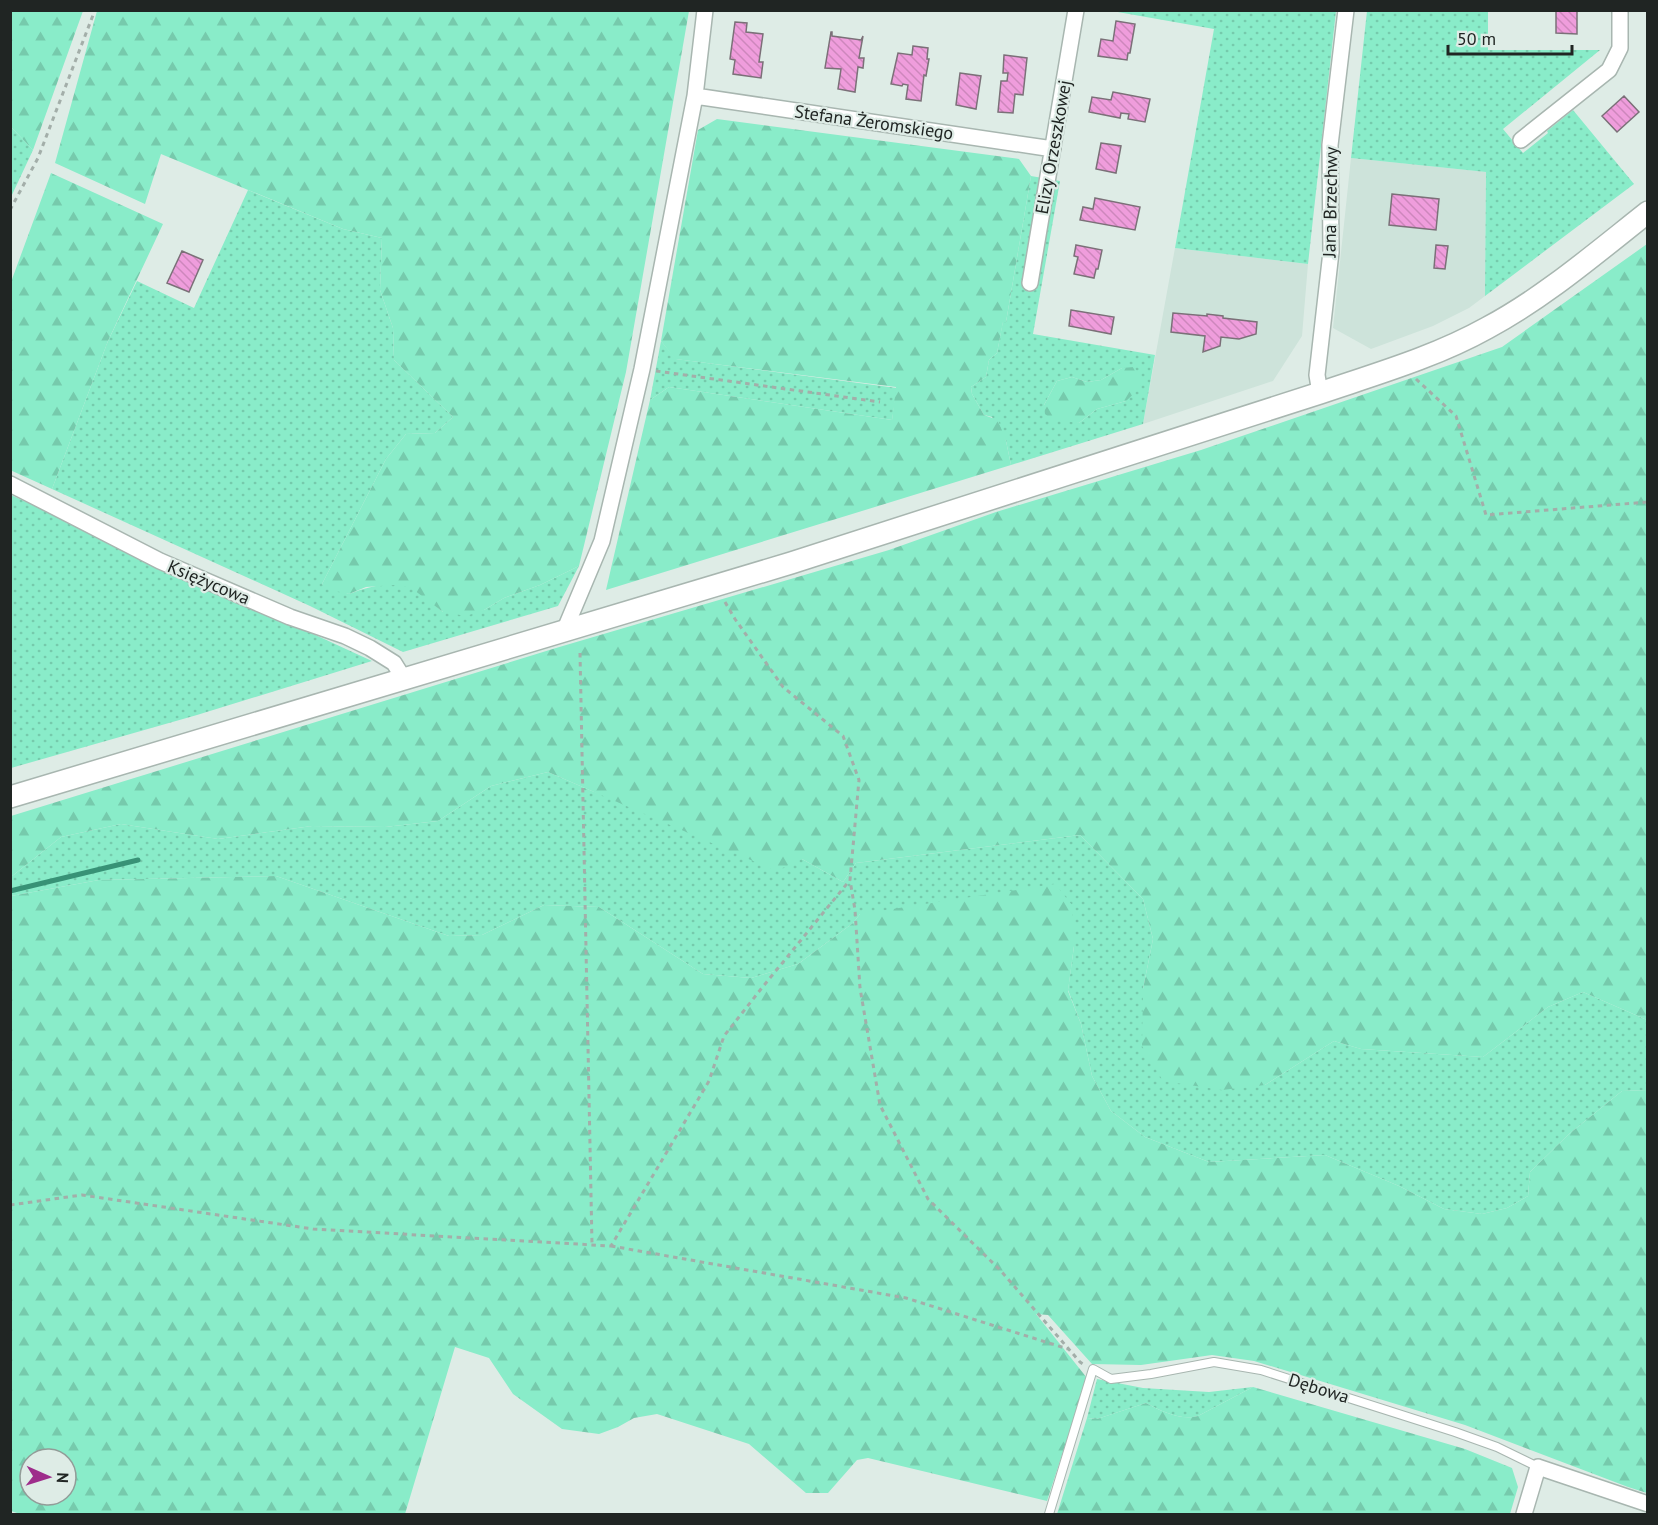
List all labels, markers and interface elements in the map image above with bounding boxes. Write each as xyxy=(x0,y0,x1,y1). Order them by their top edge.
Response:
scale bar xyxy=(1448,18,1572,56)
text: 50 m xyxy=(1457,27,1496,50)
street label: Elizy Orzeszkowej xyxy=(1030,78,1076,216)
street label: Stefana Żeromskiego xyxy=(793,99,955,145)
street label: Jana Brzechwy xyxy=(1318,146,1342,259)
street label: Księżycowa xyxy=(164,554,254,610)
street label: Dębowa xyxy=(1286,1368,1352,1408)
north arrow xyxy=(18,1447,78,1507)
text: N xyxy=(53,1472,73,1484)

